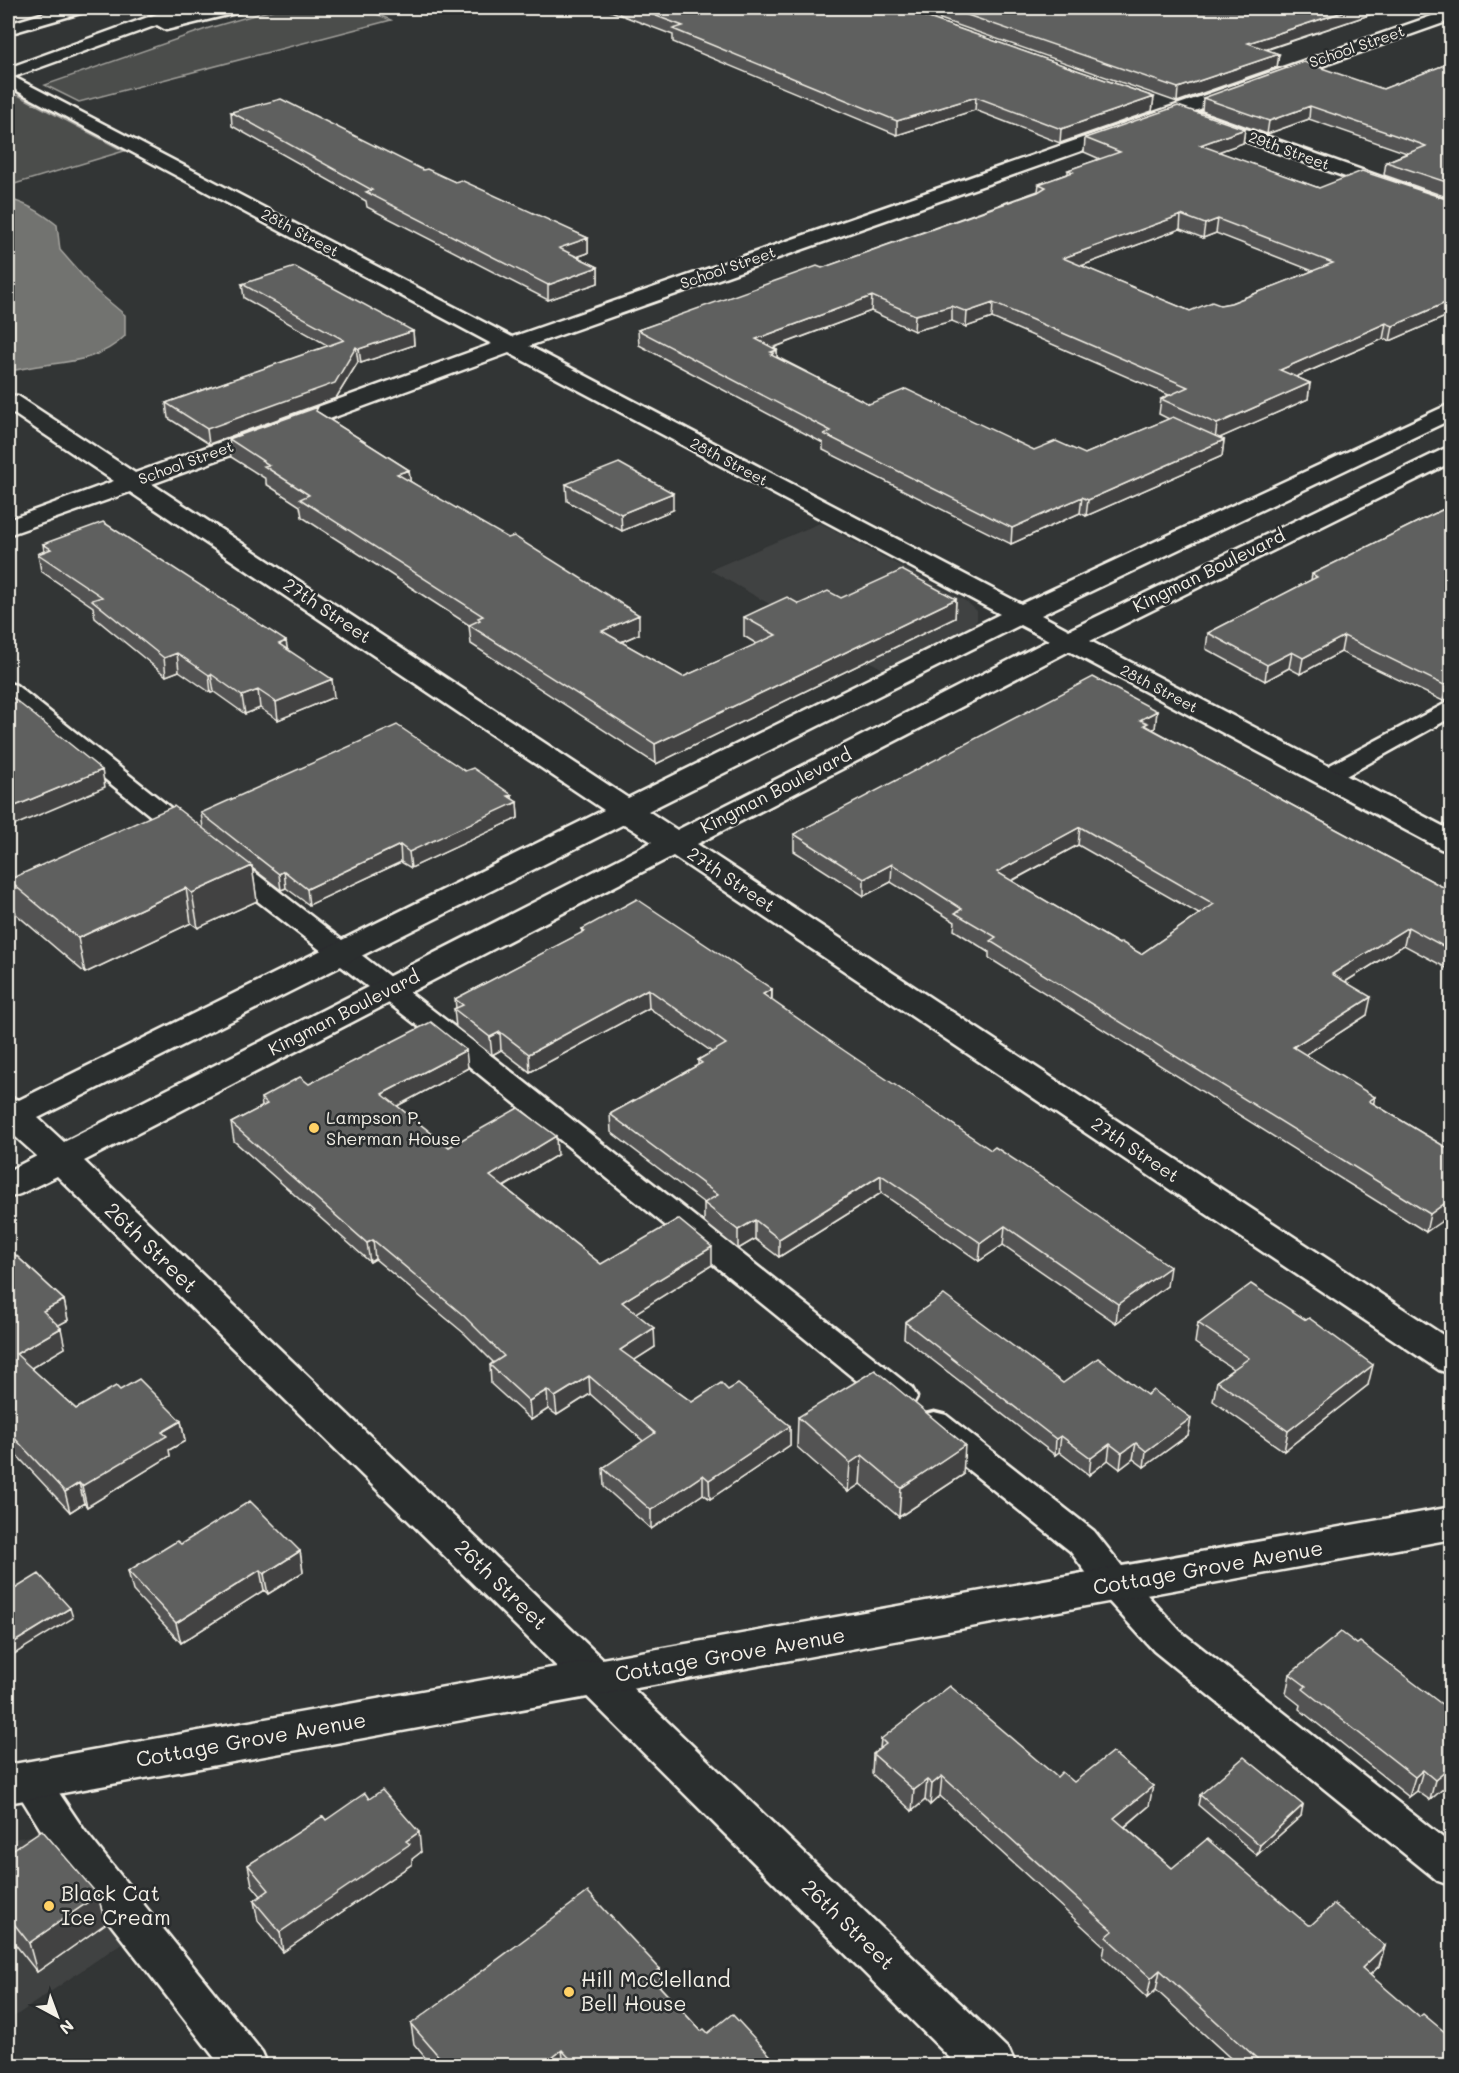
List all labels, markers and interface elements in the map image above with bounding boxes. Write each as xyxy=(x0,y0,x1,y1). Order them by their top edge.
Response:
street label: School Street xyxy=(1306,20,1407,72)
street label: 29th Street xyxy=(1246,126,1333,174)
street label: 28th Street xyxy=(258,203,343,261)
street label: School Street xyxy=(677,241,778,293)
street label: 28th Street xyxy=(687,432,772,490)
street label: School Street xyxy=(135,436,236,489)
street label: Kingman Boulevard xyxy=(1128,523,1289,617)
street label: 27th Street xyxy=(279,572,376,648)
street label: 28th Street xyxy=(1117,659,1202,717)
street label: Kingman Boulevard xyxy=(696,742,855,839)
street label: 27th Street xyxy=(683,841,780,917)
street label: Kingman Boulevard xyxy=(264,964,423,1061)
place label: Lampson P. Sherman House xyxy=(326,1105,461,1150)
street label: 27th Street xyxy=(1087,1111,1184,1187)
marker: Lampson P. Sherman House xyxy=(307,1121,321,1135)
street label: 26th Street xyxy=(100,1196,204,1298)
street label: 26th Street xyxy=(450,1533,554,1635)
street label: Cottage Grove Avenue xyxy=(1091,1533,1325,1600)
street label: Cottage Grove Avenue xyxy=(613,1620,847,1687)
street label: Cottage Grove Avenue xyxy=(134,1705,368,1772)
street label: 26th Street xyxy=(797,1873,901,1975)
place label: Black Cat Ice Cream xyxy=(61,1879,171,1930)
marker: Black Cat Ice Cream xyxy=(42,1899,56,1913)
place label: Hill McClelland Bell House xyxy=(581,1965,731,2016)
marker: Hill McClelland Bell House xyxy=(562,1985,576,1999)
north arrow xyxy=(27,1986,87,2046)
text: N xyxy=(56,2016,79,2040)

